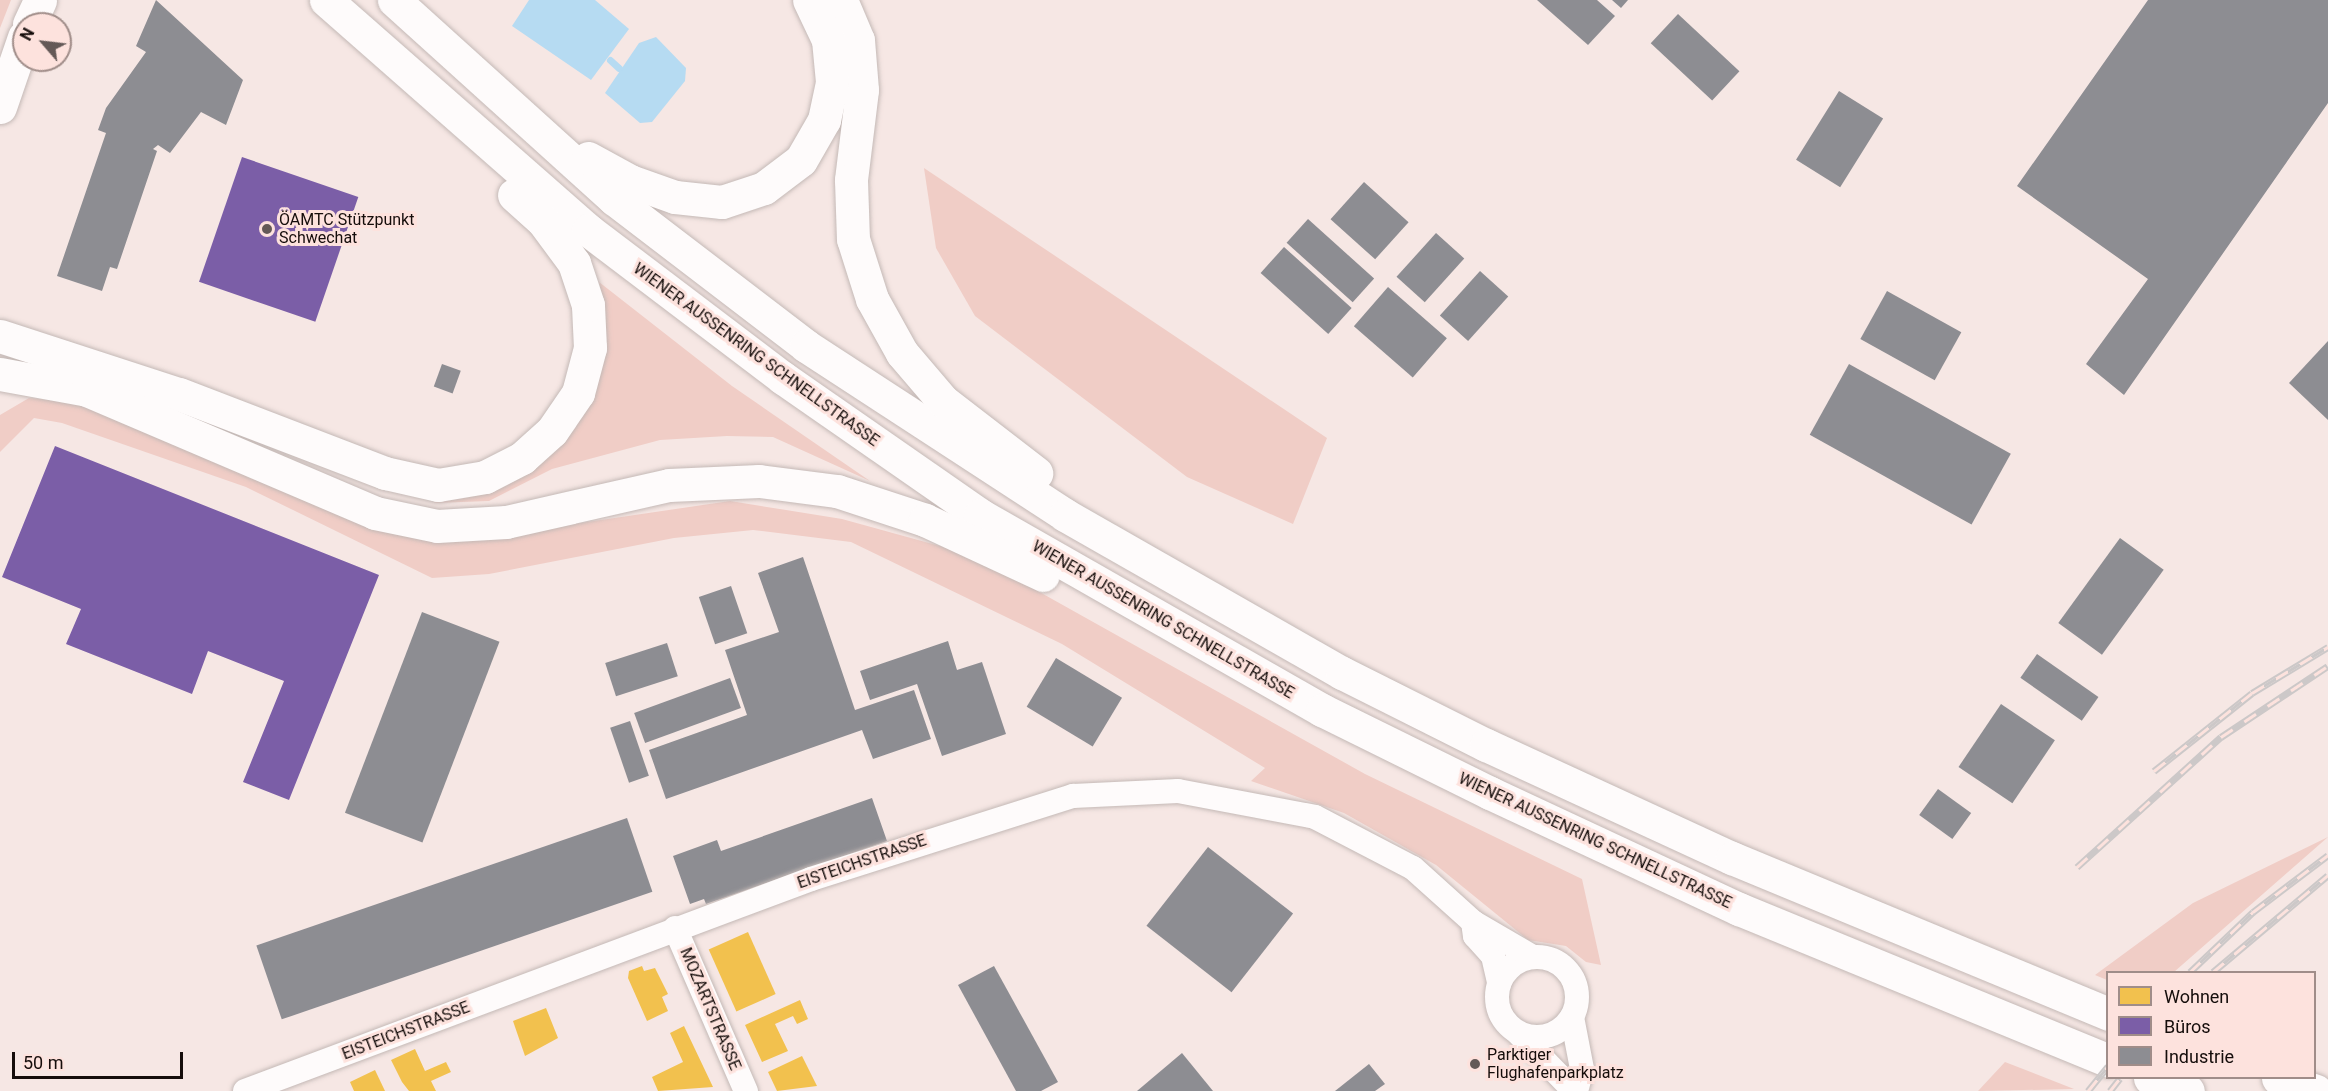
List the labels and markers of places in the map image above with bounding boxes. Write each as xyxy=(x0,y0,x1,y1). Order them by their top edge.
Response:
place label: ÖAMTC Stützpunkt Schwechat xyxy=(279,210,414,248)
marker: ÖAMTC Stützpunkt Schwechat xyxy=(260,222,274,236)
place label: Parktiger Flughafenparkplatz xyxy=(1487,1045,1624,1083)
marker: Parktiger Flughafenparkplatz xyxy=(1468,1057,1482,1071)

